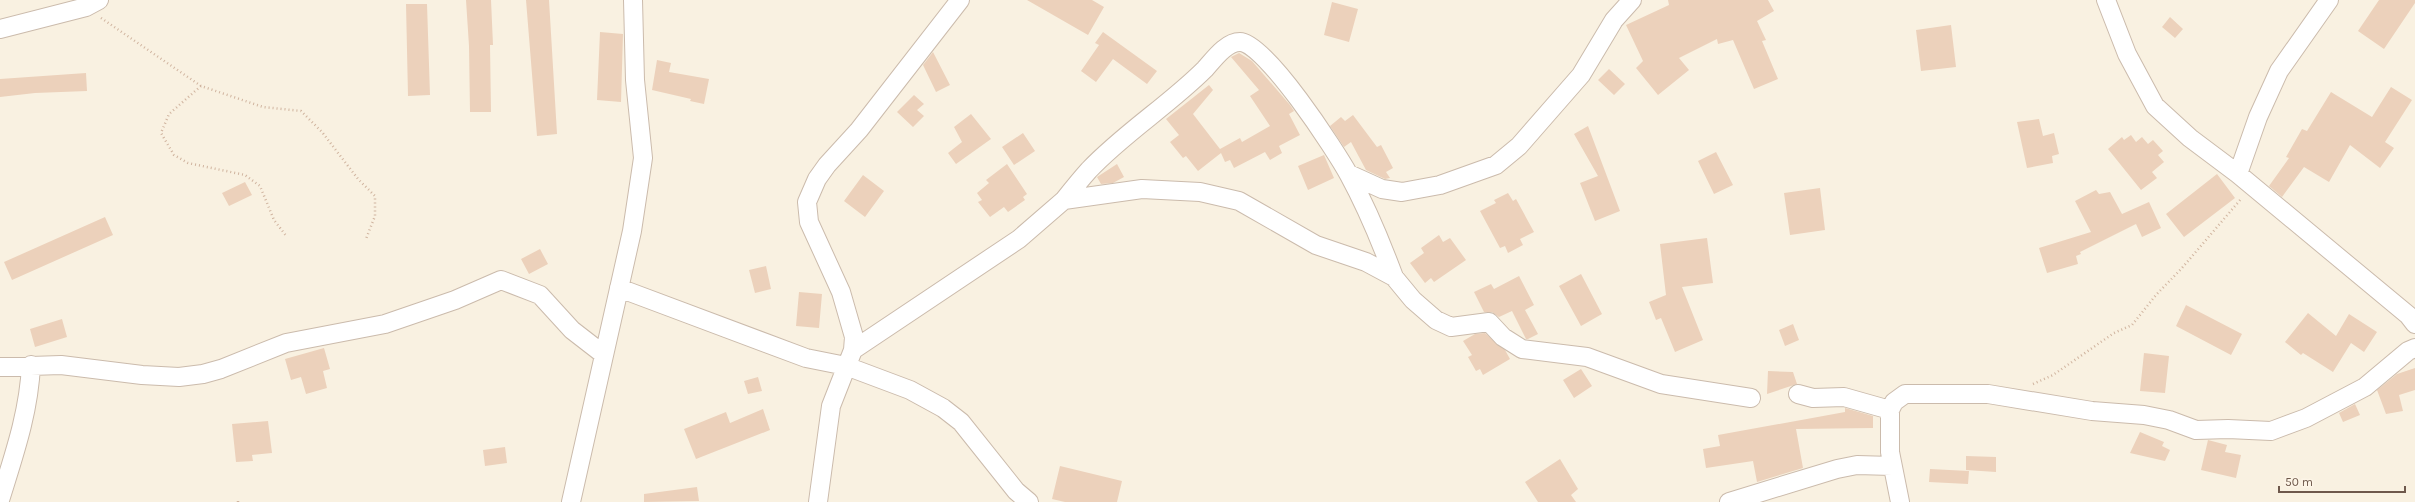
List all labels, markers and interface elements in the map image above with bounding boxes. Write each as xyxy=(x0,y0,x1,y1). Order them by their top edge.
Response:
scale bar xyxy=(2279,468,2405,494)
text: 50 m xyxy=(2285,475,2313,489)

